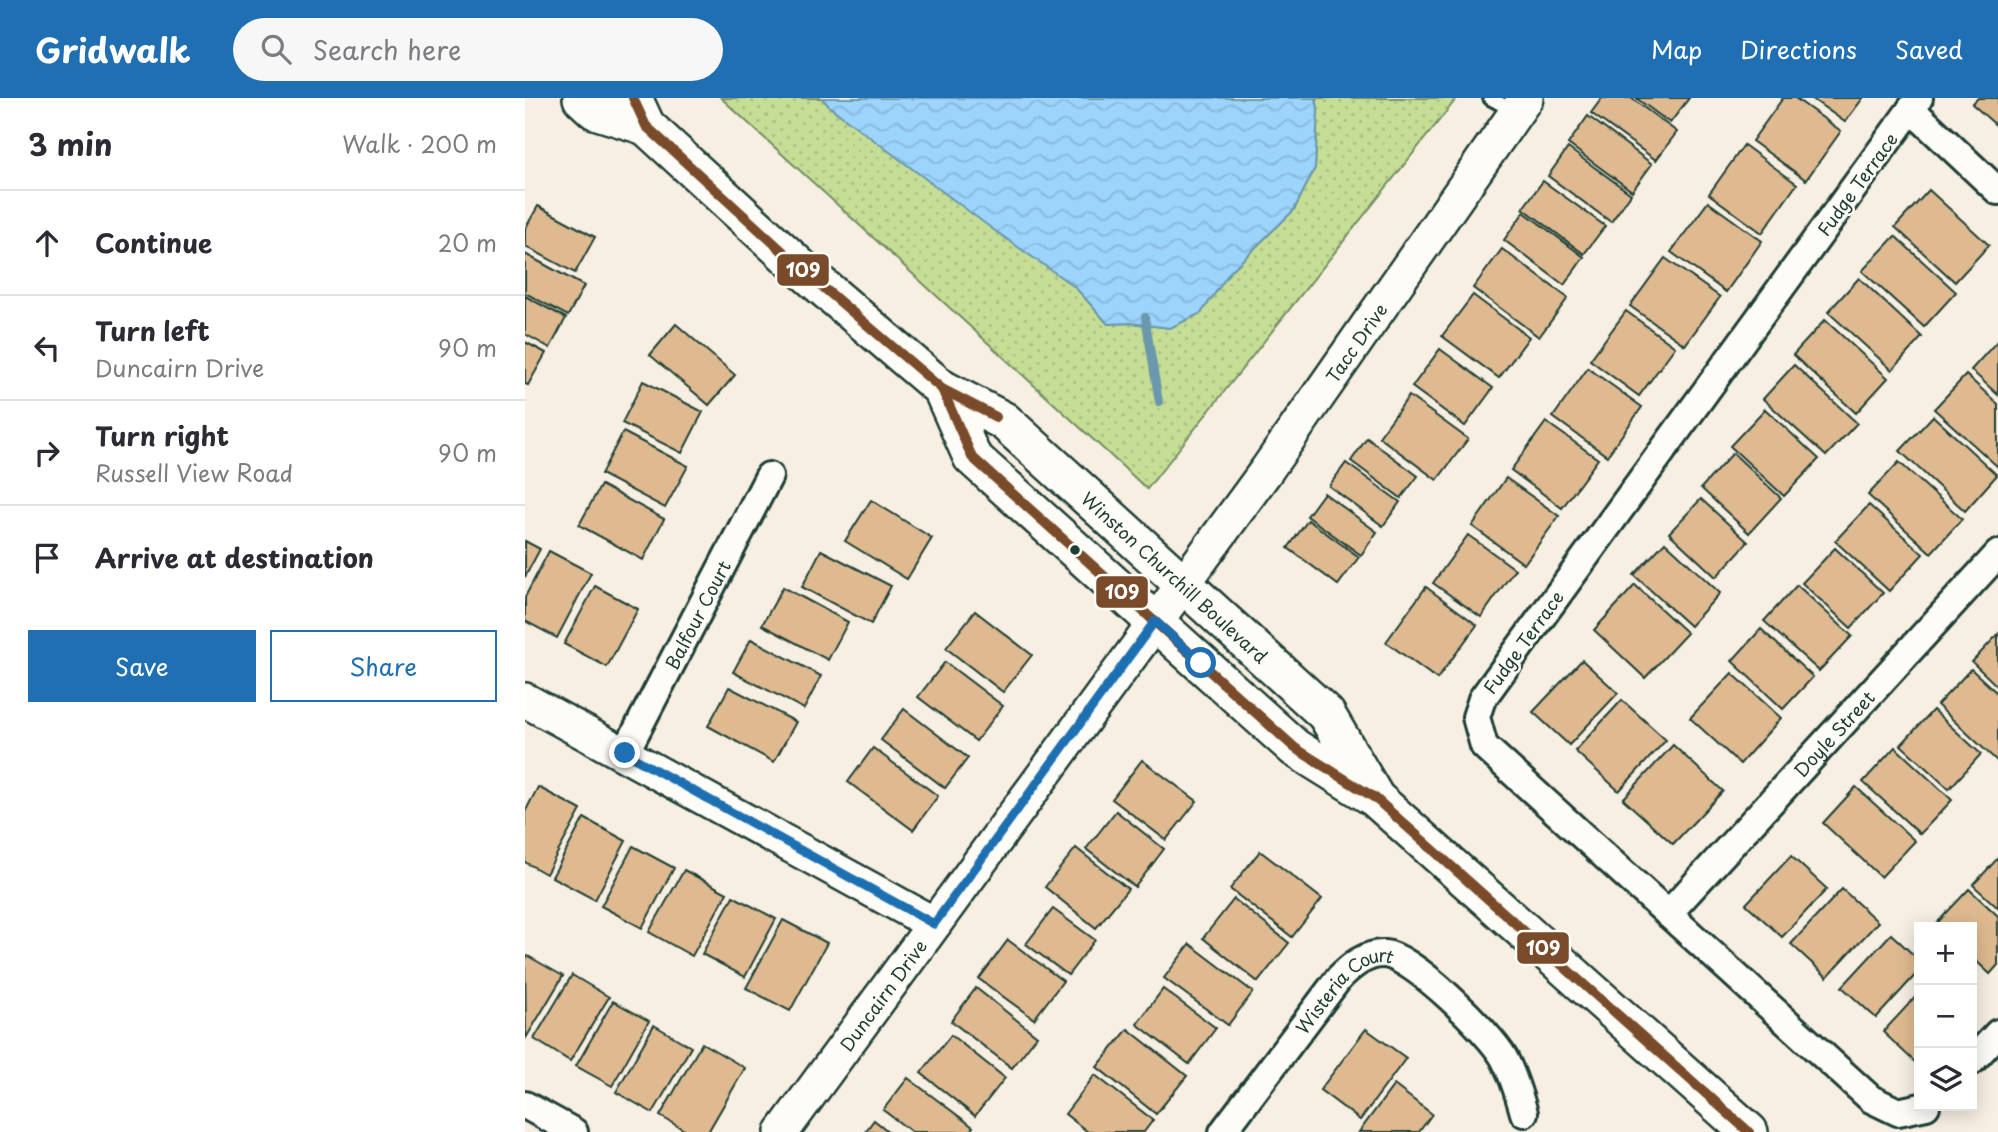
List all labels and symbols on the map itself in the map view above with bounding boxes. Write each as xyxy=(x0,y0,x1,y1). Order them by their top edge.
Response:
street label: Fudge Terrace xyxy=(1810,127,1904,241)
line badge: 109 xyxy=(776,253,830,287)
text: 109 xyxy=(786,255,820,283)
street label: Tacc Drive xyxy=(1318,297,1393,388)
street label: Winston Churchill Boulevard xyxy=(1076,485,1274,669)
unlabelled marker xyxy=(1068,543,1082,557)
street label: Balfour Court xyxy=(657,555,736,674)
line badge: 109 xyxy=(1095,575,1149,609)
text: 109 xyxy=(1105,577,1139,605)
street label: Fudge Terrace xyxy=(1476,585,1570,699)
route start xyxy=(1185,647,1216,678)
street label: Doyle Street xyxy=(1787,684,1880,783)
route end xyxy=(609,737,640,768)
line badge: 109 xyxy=(1516,931,1570,965)
street label: Duncairn Drive xyxy=(832,933,932,1056)
text: 109 xyxy=(1526,933,1560,961)
street label: Wisteria Court xyxy=(1288,940,1398,1039)

